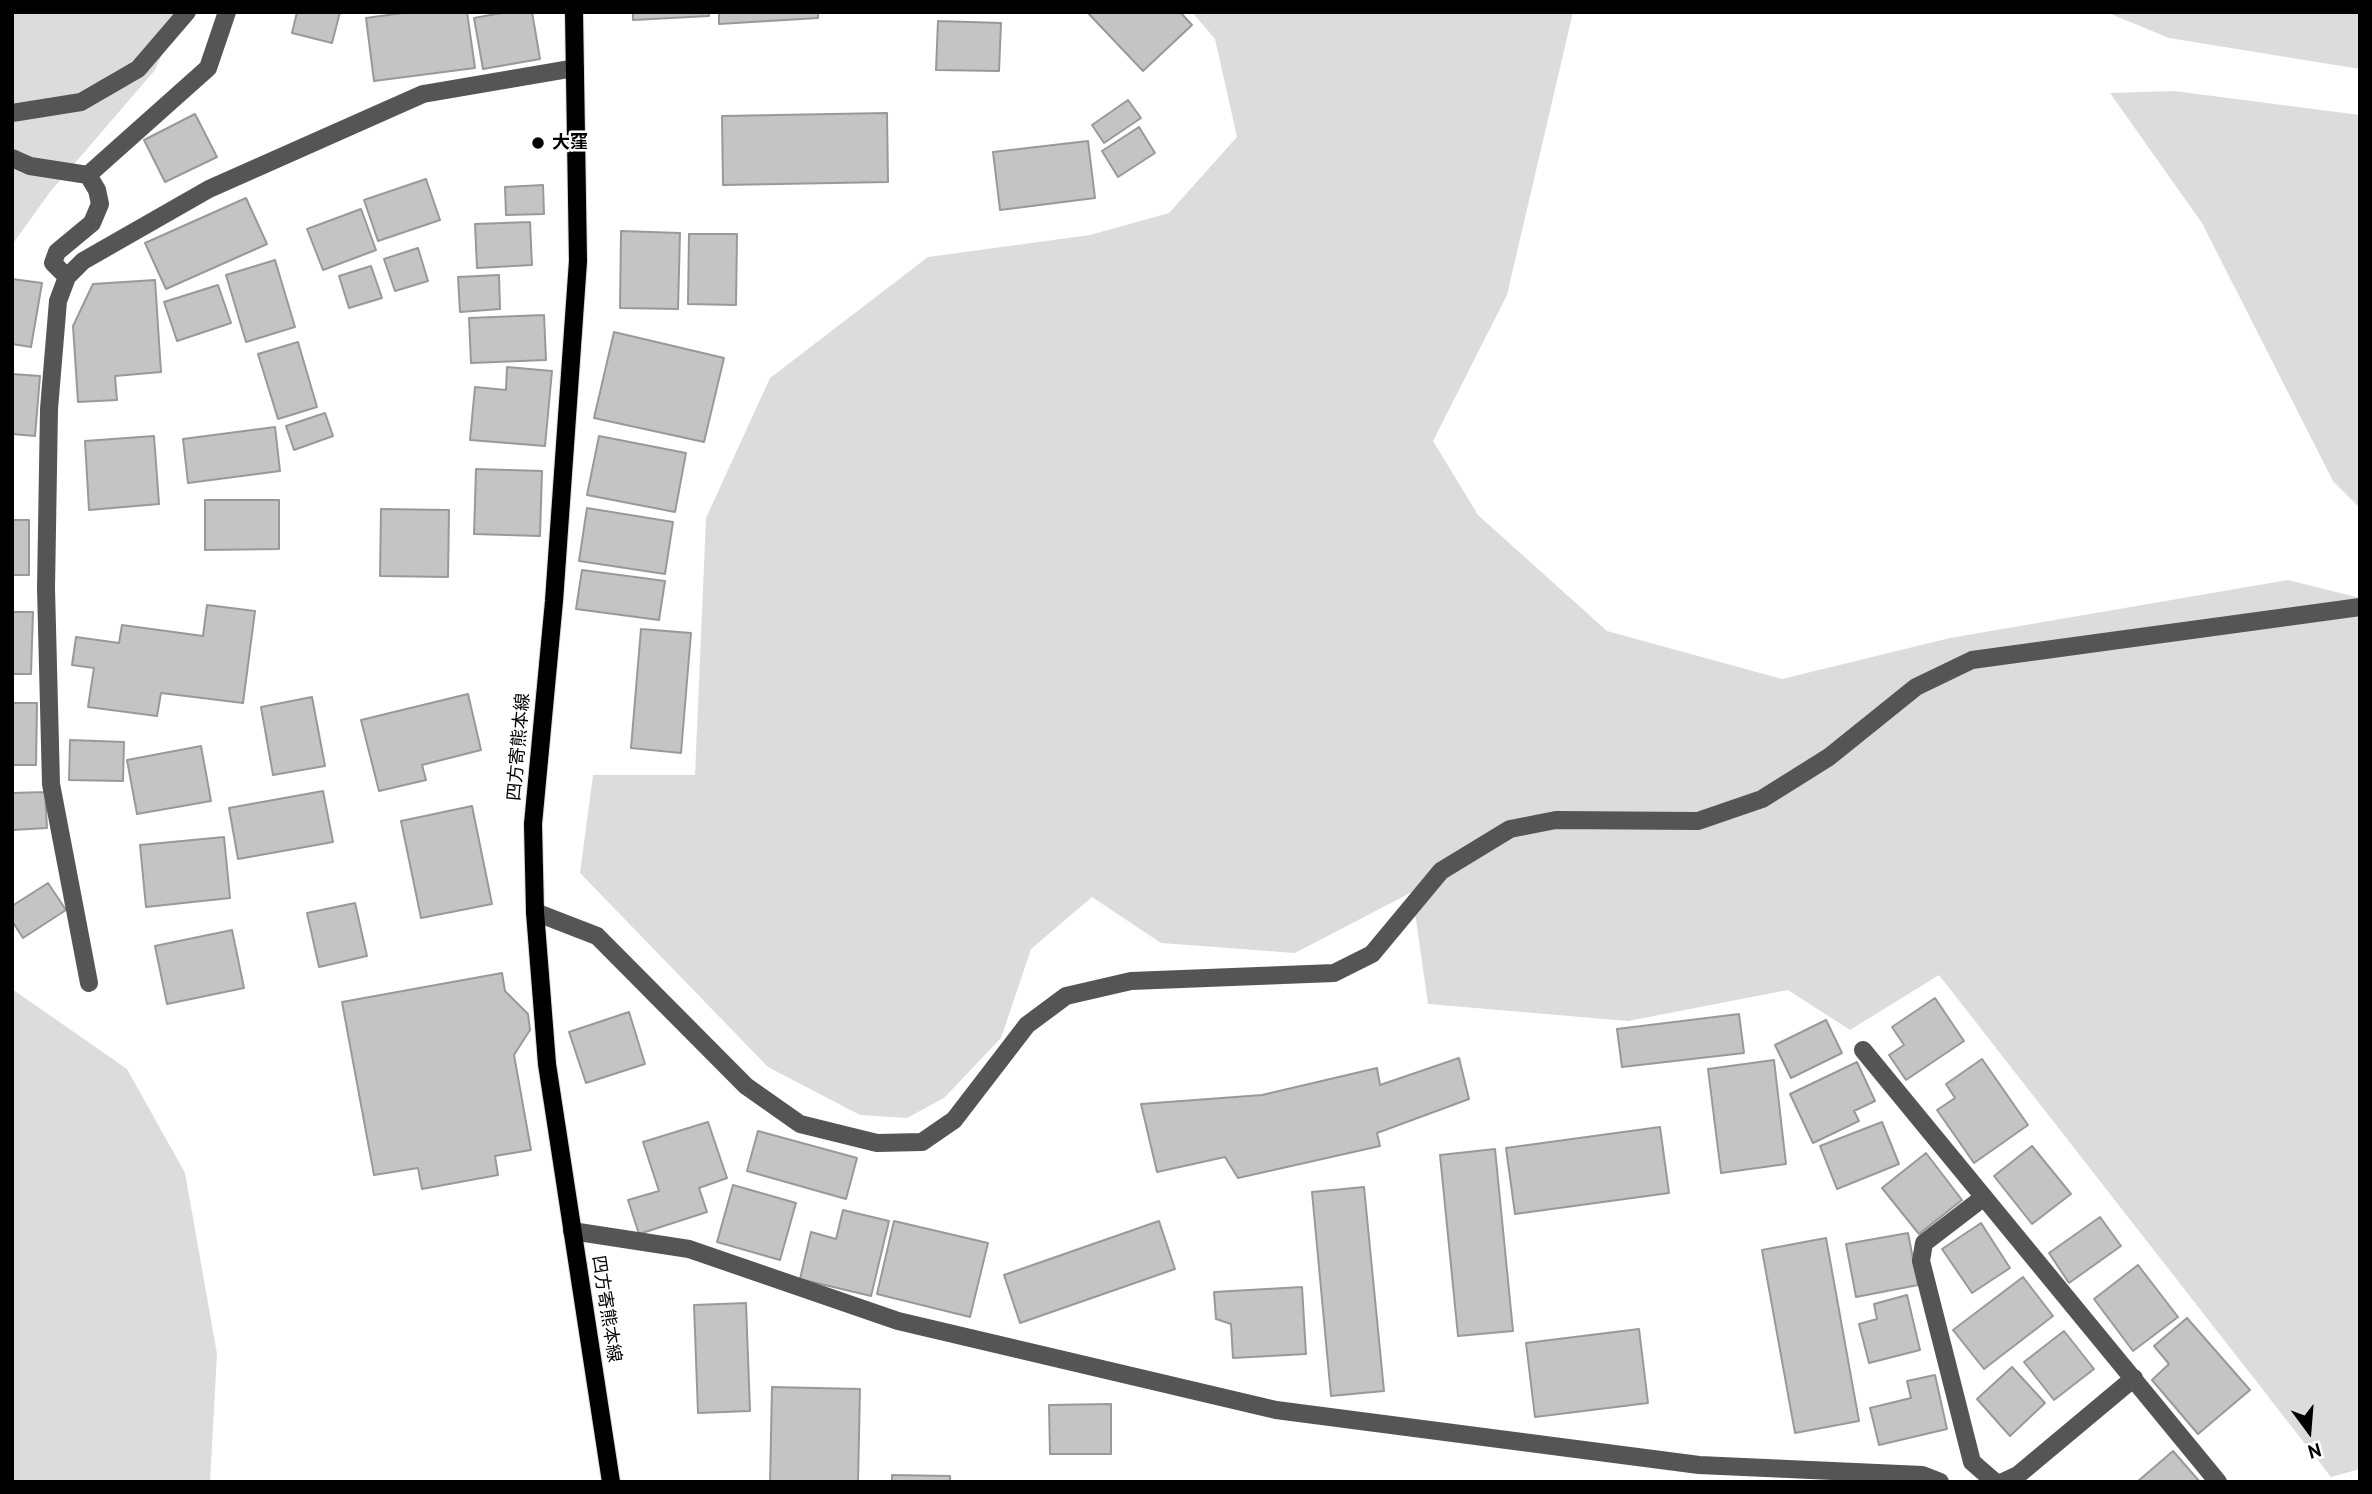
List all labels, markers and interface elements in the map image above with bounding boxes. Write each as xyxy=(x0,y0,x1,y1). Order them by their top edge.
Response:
place label: 大窪 xyxy=(552,132,588,154)
marker: 大窪 xyxy=(530,135,546,151)
street label: 四方寄熊本線 xyxy=(504,692,534,802)
street label: 四方寄熊本線 xyxy=(587,1254,625,1364)
north arrow xyxy=(2274,1396,2344,1466)
text: N xyxy=(2305,1438,2324,1464)

